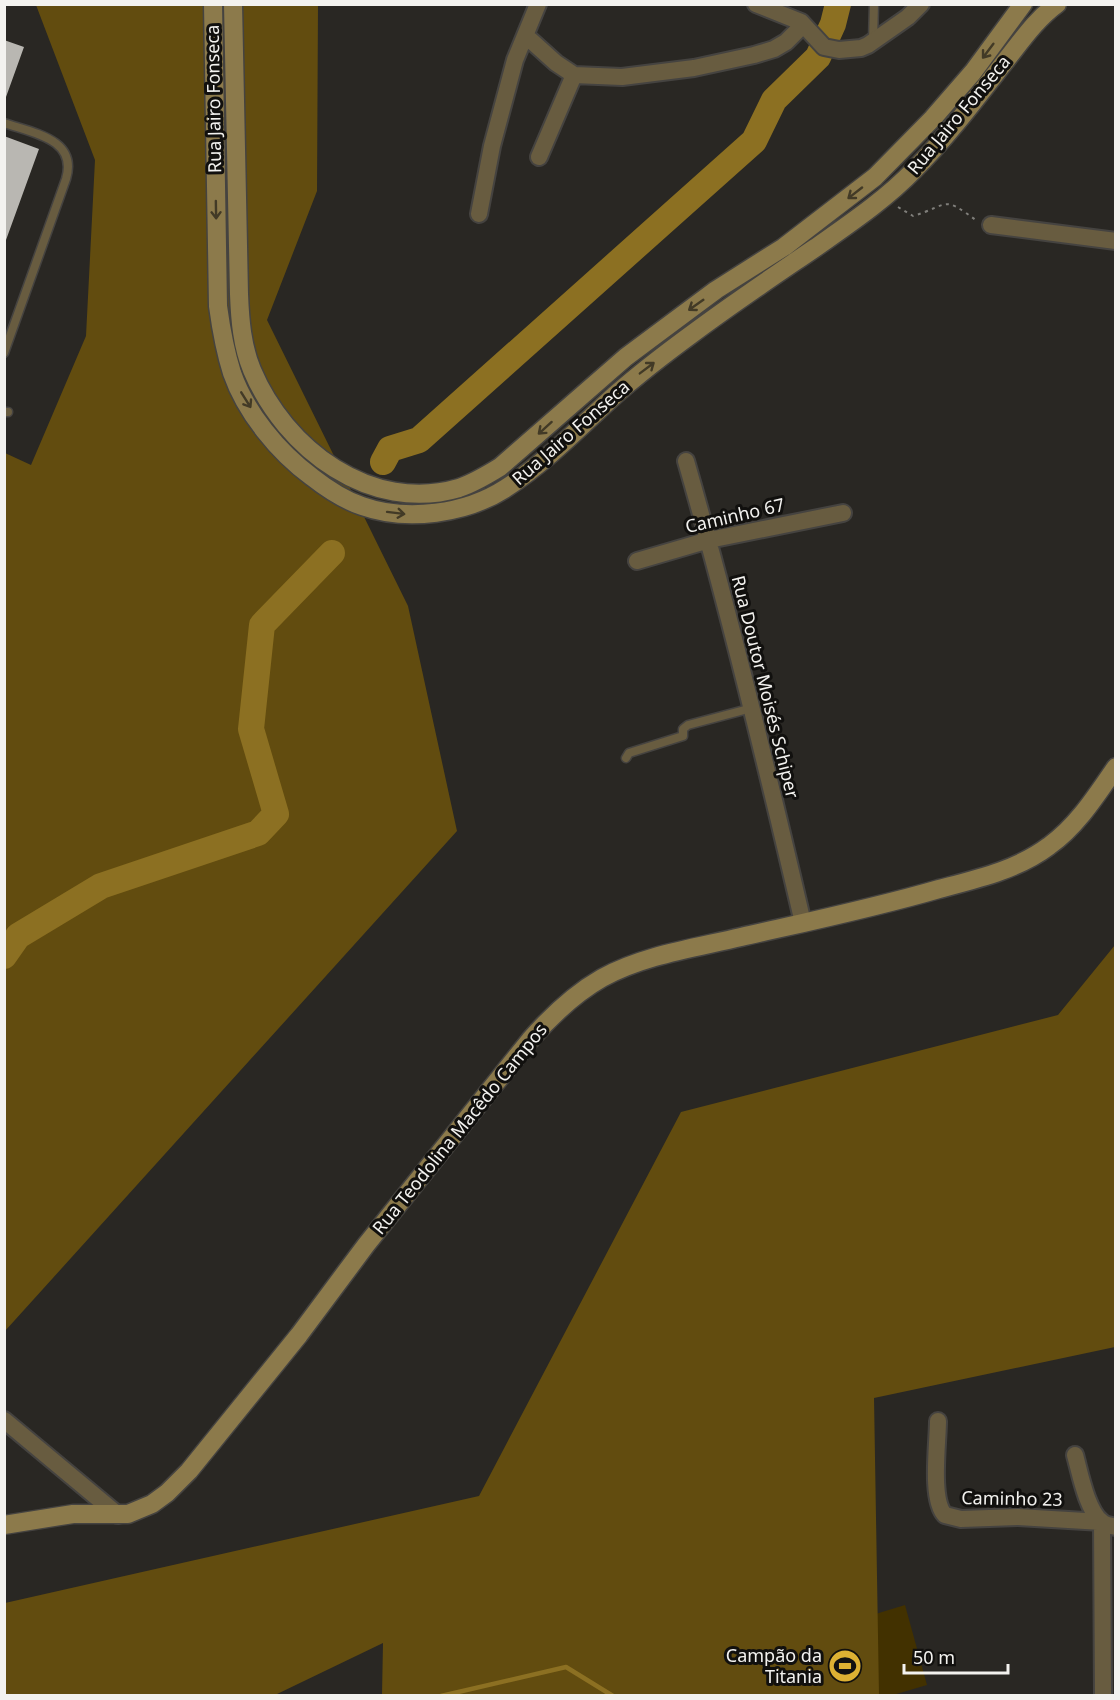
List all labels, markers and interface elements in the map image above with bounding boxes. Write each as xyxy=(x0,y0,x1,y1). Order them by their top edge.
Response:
street label: Rua Jairo Fonseca xyxy=(200,25,226,173)
one-way arrow xyxy=(982,43,994,59)
street label: Rua Jairo Fonseca xyxy=(901,50,1015,179)
one-way arrow xyxy=(847,186,863,199)
one-way arrow xyxy=(210,199,222,219)
one-way arrow xyxy=(688,299,704,311)
one-way arrow xyxy=(638,362,654,375)
street label: Rua Jairo Fonseca xyxy=(507,375,634,490)
one-way arrow xyxy=(240,391,252,408)
one-way arrow xyxy=(537,421,552,435)
street label: Caminho 67 xyxy=(683,492,787,538)
one-way arrow xyxy=(385,507,405,518)
street label: Rua Doutor Moisés Schiper xyxy=(727,573,805,801)
street label: Rua Teodolina Macêdo Campos xyxy=(367,1018,552,1239)
street label: Caminho 23 xyxy=(961,1485,1063,1511)
scale bar xyxy=(904,1637,1008,1675)
place label: Campão da Titania xyxy=(726,1643,822,1688)
text: 50 m xyxy=(913,1645,955,1669)
sports icon: Campão da Titania xyxy=(827,1648,863,1684)

